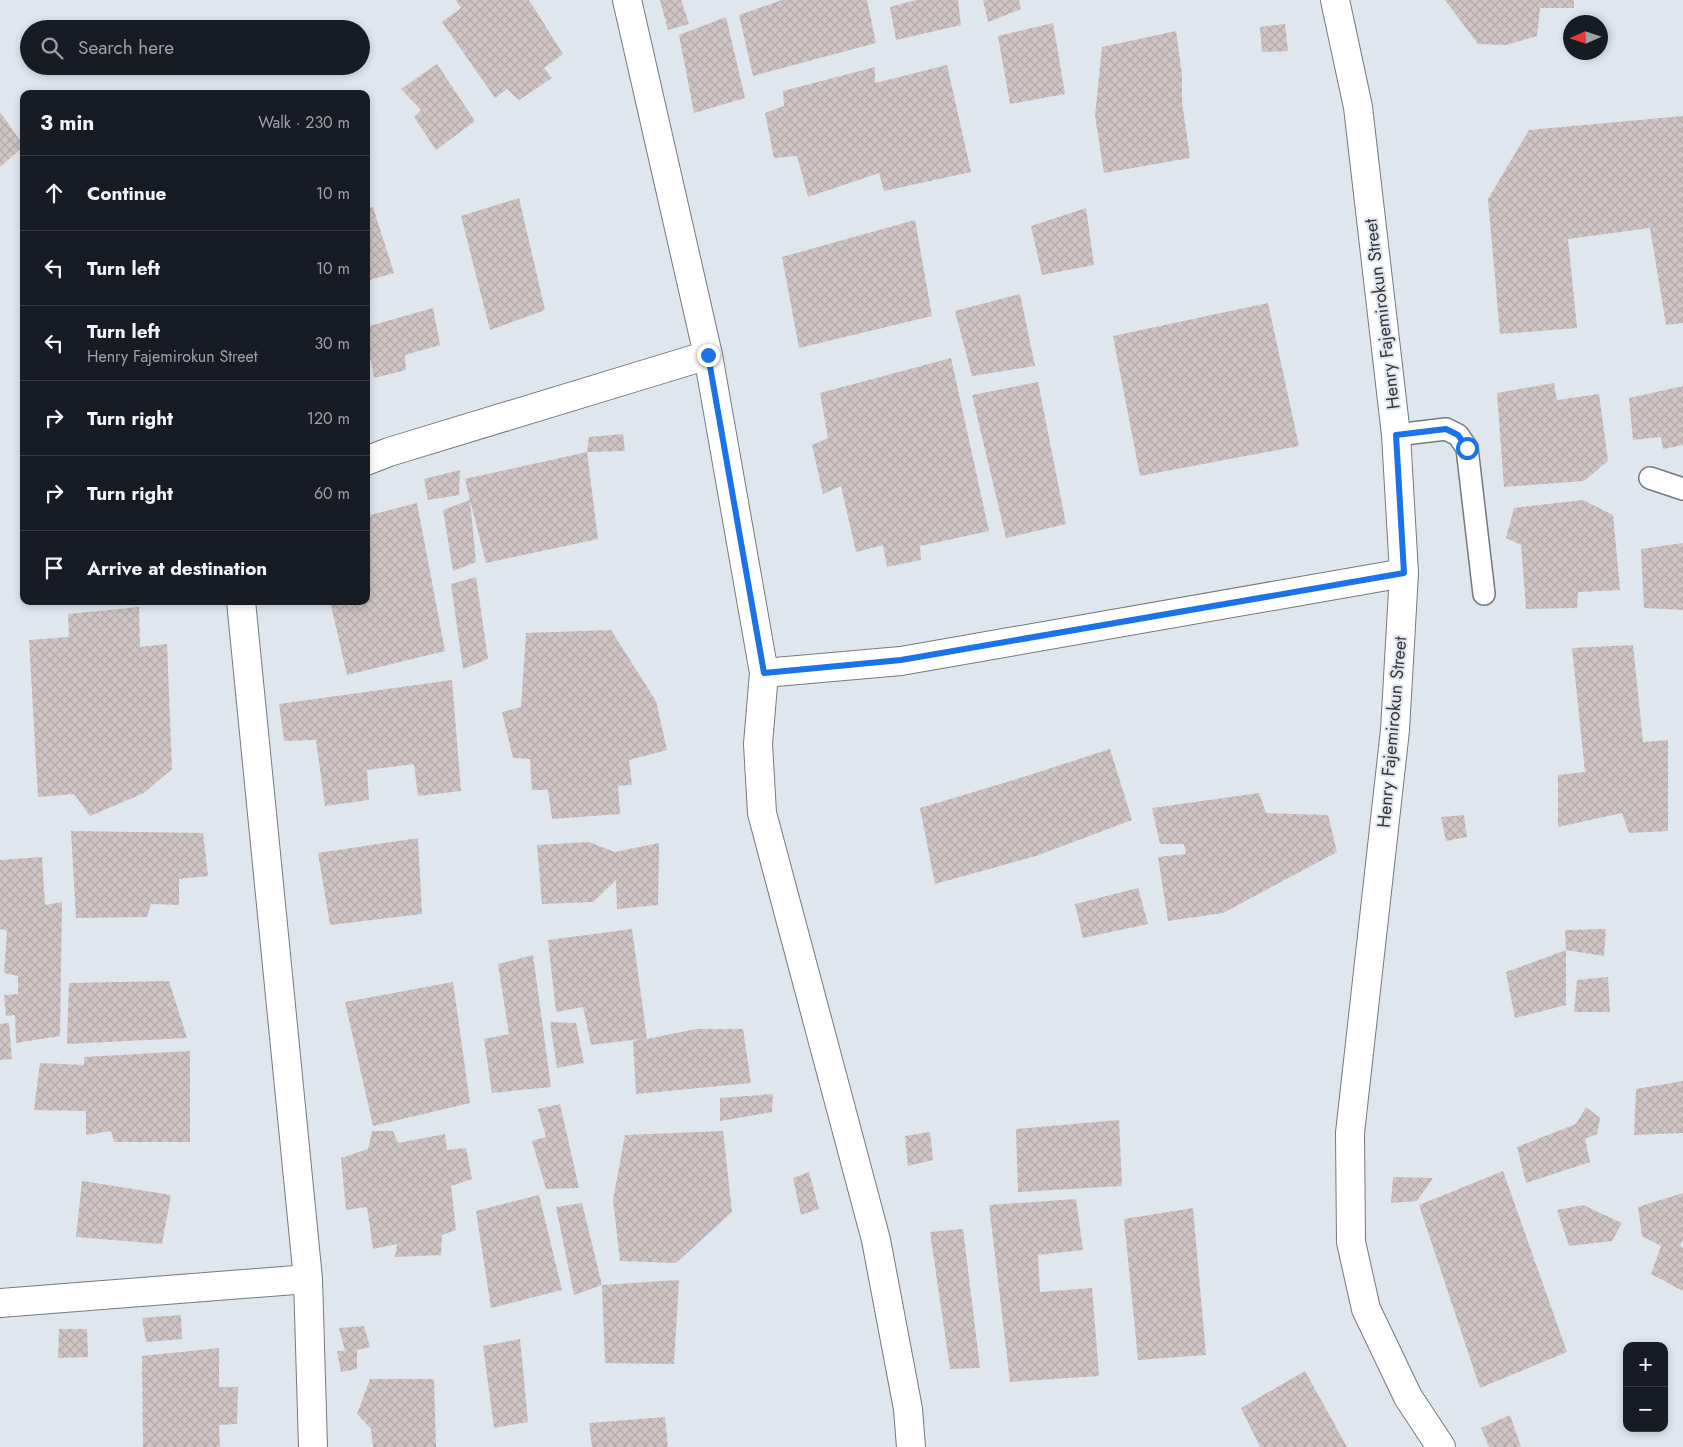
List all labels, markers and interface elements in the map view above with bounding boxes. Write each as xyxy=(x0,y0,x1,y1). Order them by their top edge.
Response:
north arrow xyxy=(1563,15,1608,60)
search box xyxy=(20,20,370,75)
icon: search xyxy=(38,34,66,62)
text: Search here xyxy=(78,34,174,61)
text: 3 min xyxy=(40,108,94,138)
text: Walk · 230 m xyxy=(258,111,350,134)
icon: ahead xyxy=(40,179,68,207)
text: Continue xyxy=(87,180,166,207)
text: 10 m xyxy=(316,182,350,205)
street label: Henry Fajemirokun Street xyxy=(1357,216,1407,411)
icon: left xyxy=(40,254,68,282)
text: Turn left xyxy=(87,255,160,282)
text: 10 m xyxy=(316,257,350,280)
text: Turn left xyxy=(87,318,160,345)
icon: left xyxy=(40,329,68,357)
text: 30 m xyxy=(314,332,350,355)
route end xyxy=(697,344,720,367)
text: Henry Fajemirokun Street xyxy=(87,345,258,368)
icon: right xyxy=(40,404,68,432)
text: Turn right xyxy=(87,405,173,432)
text: 120 m xyxy=(307,407,350,430)
route start xyxy=(1456,437,1479,460)
icon: right xyxy=(40,479,68,507)
text: Turn right xyxy=(87,480,173,507)
text: 60 m xyxy=(314,482,350,505)
icon: arrive xyxy=(40,554,68,582)
text: Arrive at destination xyxy=(87,555,267,582)
street label: Henry Fajemirokun Street xyxy=(1371,635,1413,829)
map controls xyxy=(1623,1342,1668,1432)
button: + xyxy=(1623,1342,1668,1387)
button: − xyxy=(1623,1387,1668,1432)

